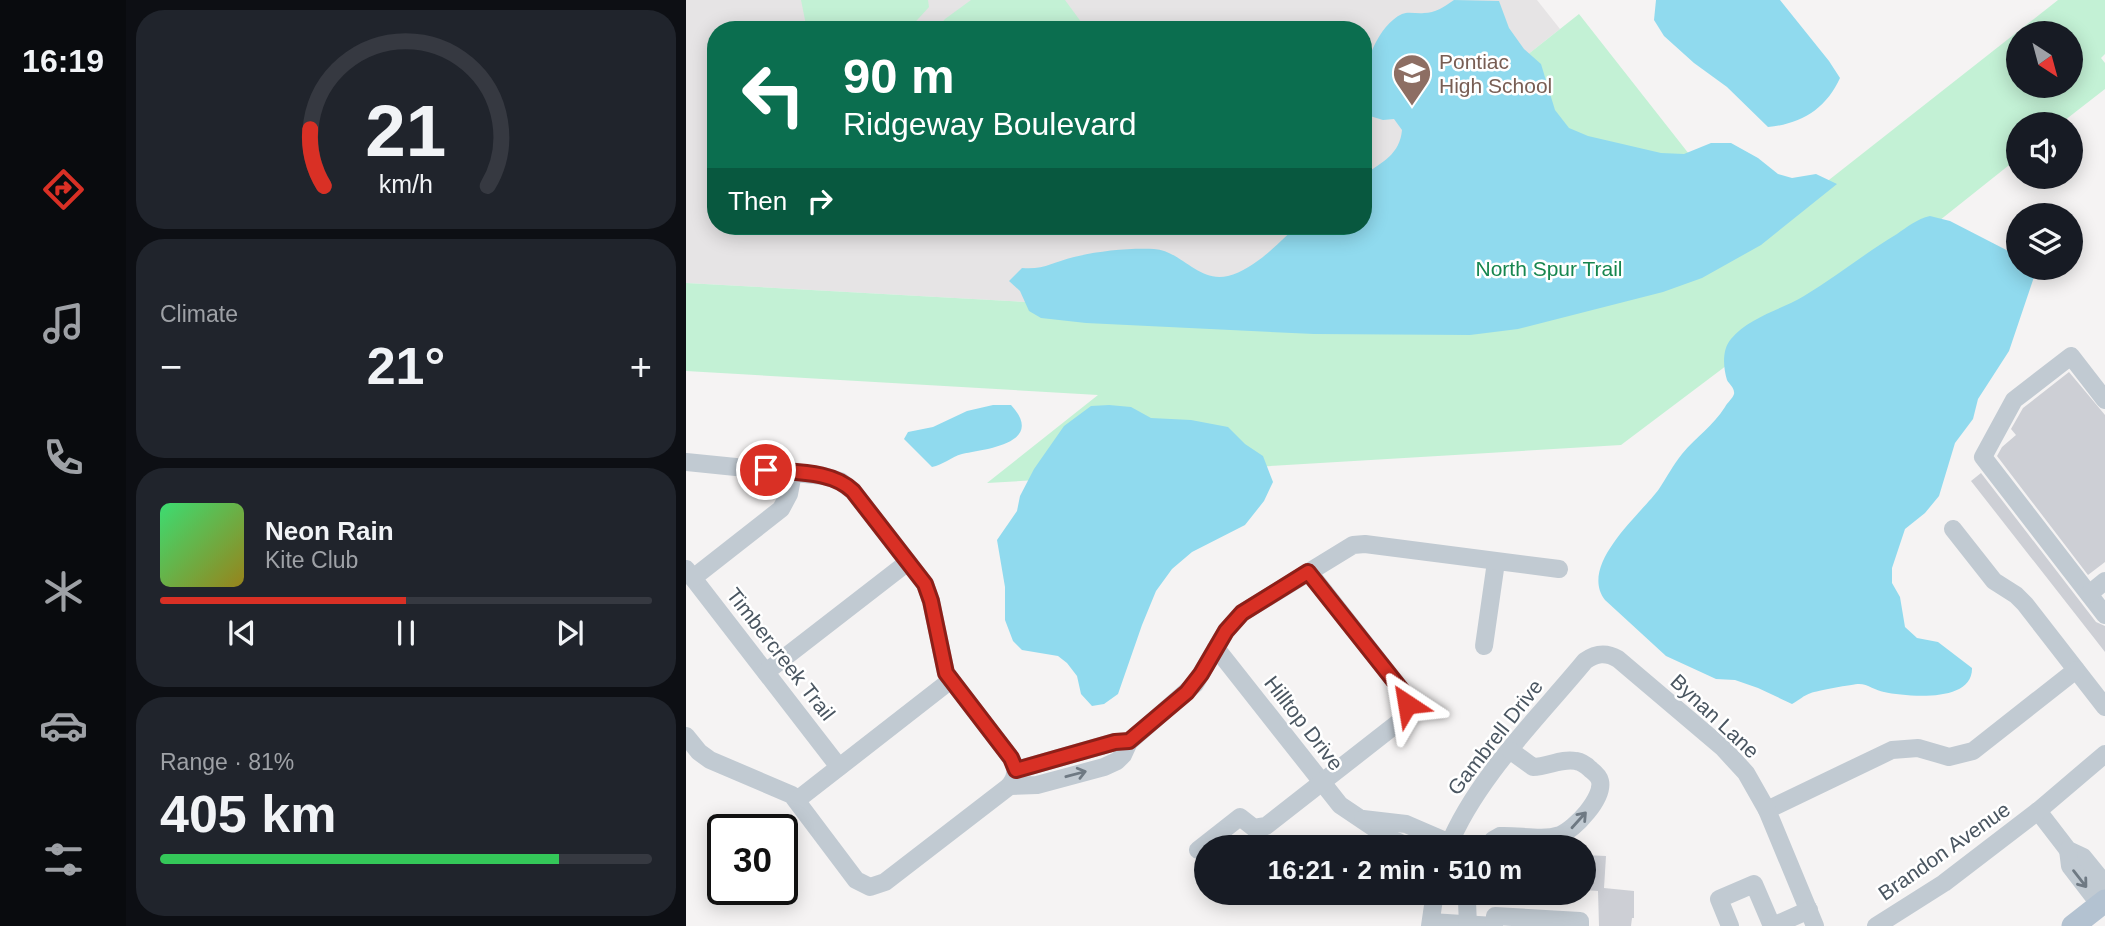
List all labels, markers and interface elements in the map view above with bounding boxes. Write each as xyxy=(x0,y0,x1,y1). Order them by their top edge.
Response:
north arrow xyxy=(2006,21,2082,98)
map controls xyxy=(2006,21,2083,280)
text: 16:19 xyxy=(22,43,104,79)
icon: left xyxy=(728,49,819,140)
text: 90 m xyxy=(843,49,955,103)
place label: Pontiac High School xyxy=(1439,50,1552,97)
school or university icon: Pontiac High School xyxy=(1391,52,1433,107)
text: 21 xyxy=(366,90,446,171)
text: Ridgeway Boulevard xyxy=(843,106,1137,142)
button: sound xyxy=(2006,112,2083,189)
icon: directions xyxy=(39,165,88,214)
text: km/h xyxy=(379,169,433,197)
icon: right xyxy=(801,182,839,220)
text: Then xyxy=(728,186,787,216)
button: layers xyxy=(2006,203,2083,280)
park label: North Spur Trail xyxy=(1475,257,1623,280)
icon: music xyxy=(39,299,88,348)
text: Climate xyxy=(160,301,238,327)
text: 21° xyxy=(367,337,445,395)
text: − xyxy=(160,346,182,388)
text: + xyxy=(630,346,652,388)
icon: phone xyxy=(39,433,88,482)
pin xyxy=(736,440,796,500)
icon: arrive xyxy=(747,451,785,489)
text: Neon Rain xyxy=(265,516,394,546)
text: Kite Club xyxy=(265,547,358,573)
icon: climate xyxy=(39,567,88,616)
street label: Timbercreek Trail xyxy=(722,583,840,725)
icon: previous xyxy=(223,614,261,652)
icon: pause xyxy=(387,614,425,652)
icon: next xyxy=(551,614,589,652)
position arrow xyxy=(1370,667,1444,741)
street label: Bynan Lane xyxy=(1666,669,1764,763)
street label: Hilltop Drive xyxy=(1260,671,1348,775)
street label: Gambrell Drive xyxy=(1443,675,1547,799)
icon: car xyxy=(39,701,88,750)
text: Range · 81% xyxy=(160,749,294,775)
one-way arrow xyxy=(1065,767,1087,780)
text: 405 km xyxy=(160,785,336,843)
street label: Brandon Avenue xyxy=(1874,797,2014,905)
one-way arrow xyxy=(1571,811,1587,829)
speed limit sign: 30 xyxy=(707,814,798,905)
icon: filters xyxy=(39,835,88,884)
text: 16:21 · 2 min · 510 m xyxy=(1268,855,1522,885)
one-way arrow xyxy=(2073,869,2088,888)

